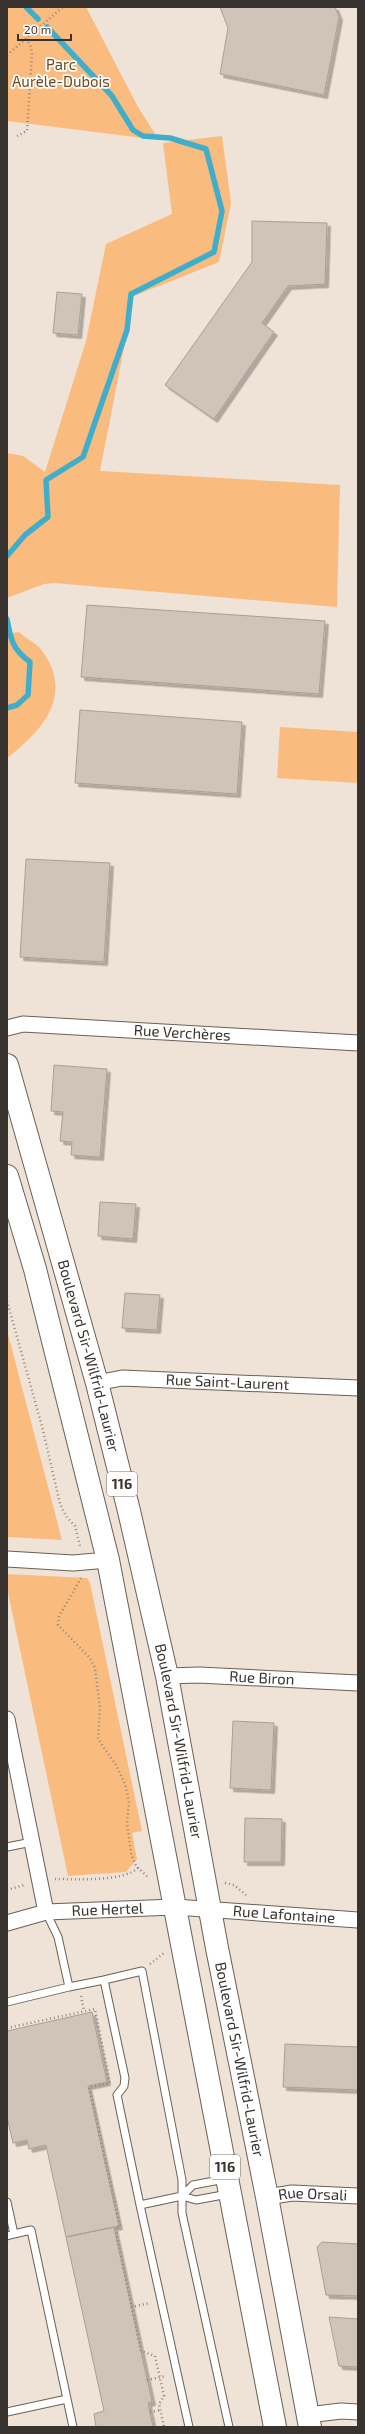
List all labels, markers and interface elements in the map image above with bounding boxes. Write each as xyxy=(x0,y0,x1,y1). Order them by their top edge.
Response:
scale bar xyxy=(18,16,71,42)
text: 20 m xyxy=(24,22,51,36)
park label: Parc Aurèle-Dubois xyxy=(12,55,110,90)
street label: Rue Verchères xyxy=(133,1020,231,1044)
street label: Boulevard Sir-Wilfrid-Laurier xyxy=(55,1257,124,1454)
street label: Rue Saint-Laurent xyxy=(165,1370,290,1393)
road number: 116 xyxy=(107,1472,137,1496)
street label: Boulevard Sir-Wilfrid-Laurier xyxy=(152,1642,207,1840)
street label: Rue Biron xyxy=(229,1667,295,1688)
street label: Rue Hertel xyxy=(71,1898,144,1919)
street label: Rue Lafontaine xyxy=(232,1901,336,1926)
street label: Boulevard Sir-Wilfrid-Laurier xyxy=(212,1960,269,2158)
road number: 116 xyxy=(210,2155,240,2179)
street label: Rue Orsali xyxy=(277,2183,348,2204)

